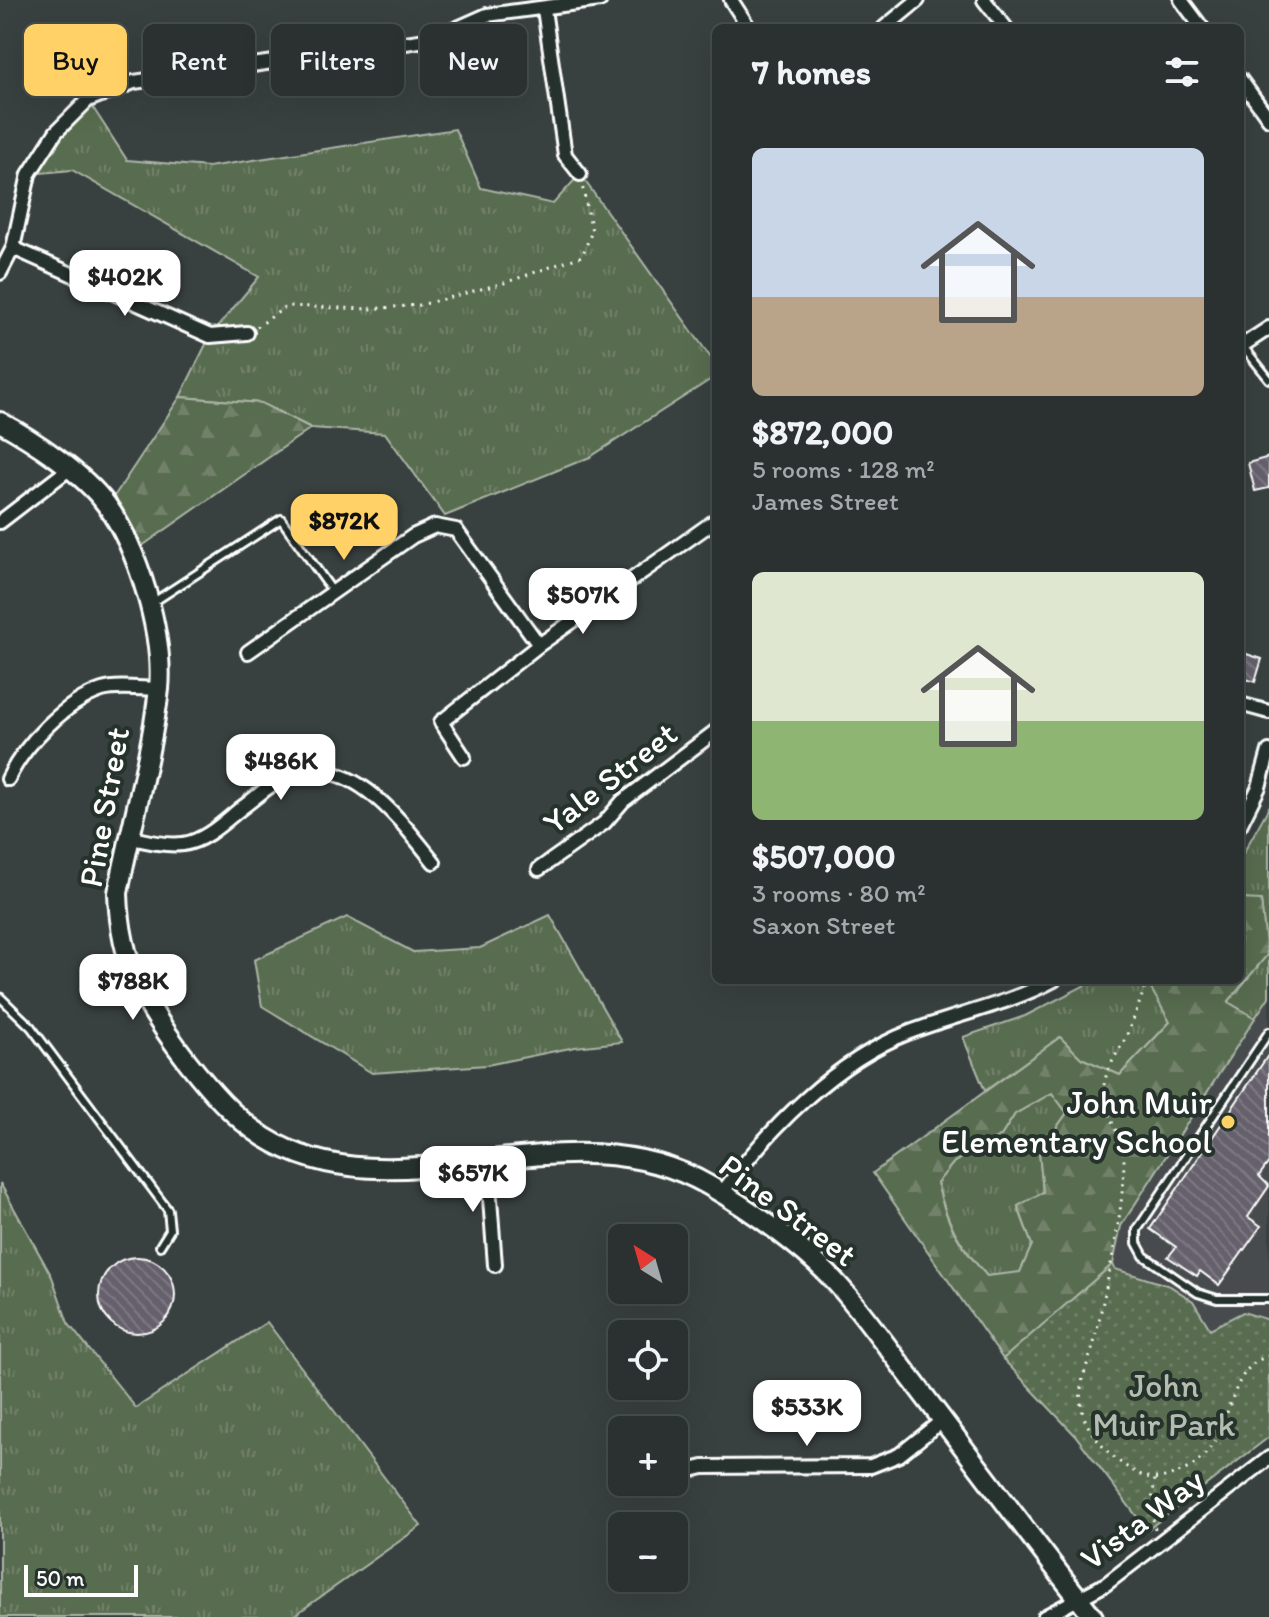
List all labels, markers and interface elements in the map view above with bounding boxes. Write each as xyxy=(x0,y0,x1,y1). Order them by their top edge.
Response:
chip: Buy xyxy=(24,24,127,96)
chip: Rent xyxy=(143,24,255,96)
chip: Filters xyxy=(271,24,404,96)
chip: New xyxy=(420,24,527,96)
icon: filters xyxy=(1160,50,1204,94)
text: 7 homes xyxy=(752,52,871,93)
icon: home xyxy=(906,200,1050,344)
pin: $402K xyxy=(69,250,181,318)
text: $402K xyxy=(87,260,163,292)
text: $872,000 xyxy=(752,412,894,453)
text: 5 rooms · 128 m² xyxy=(752,453,935,485)
text: James Street xyxy=(752,485,899,517)
pin: $872K xyxy=(288,494,400,562)
text: $872K xyxy=(309,504,379,536)
pin: $507K xyxy=(527,568,639,636)
text: $507K xyxy=(547,578,619,610)
icon: home xyxy=(906,624,1050,768)
street label: Yale Street xyxy=(535,713,685,843)
street label: Pine Street xyxy=(70,724,138,890)
pin: $486K xyxy=(225,734,337,802)
text: $486K xyxy=(244,744,318,776)
text: $507,000 xyxy=(752,836,896,877)
text: 3 rooms · 80 m² xyxy=(752,877,926,909)
text: Saxon Street xyxy=(752,909,895,941)
pin: $788K xyxy=(77,954,189,1022)
text: $788K xyxy=(97,964,169,996)
place label: John Muir Elementary School xyxy=(941,1082,1212,1162)
marker: John Muir Elementary School xyxy=(1219,1113,1237,1131)
street label: Pine Street xyxy=(711,1145,865,1275)
pin: $657K xyxy=(417,1146,529,1214)
text: $657K xyxy=(438,1156,508,1188)
north arrow xyxy=(608,1224,688,1304)
map controls xyxy=(608,1224,688,1592)
button: locate xyxy=(608,1320,688,1400)
park label: John Muir Park xyxy=(1093,1365,1236,1445)
pin: $533K xyxy=(751,1380,863,1448)
text: $533K xyxy=(771,1390,843,1422)
button: + xyxy=(608,1416,688,1496)
street label: Vista Way xyxy=(1072,1459,1212,1579)
button: − xyxy=(608,1512,688,1592)
scale bar xyxy=(24,1561,138,1597)
text: 50 m xyxy=(36,1565,85,1592)

